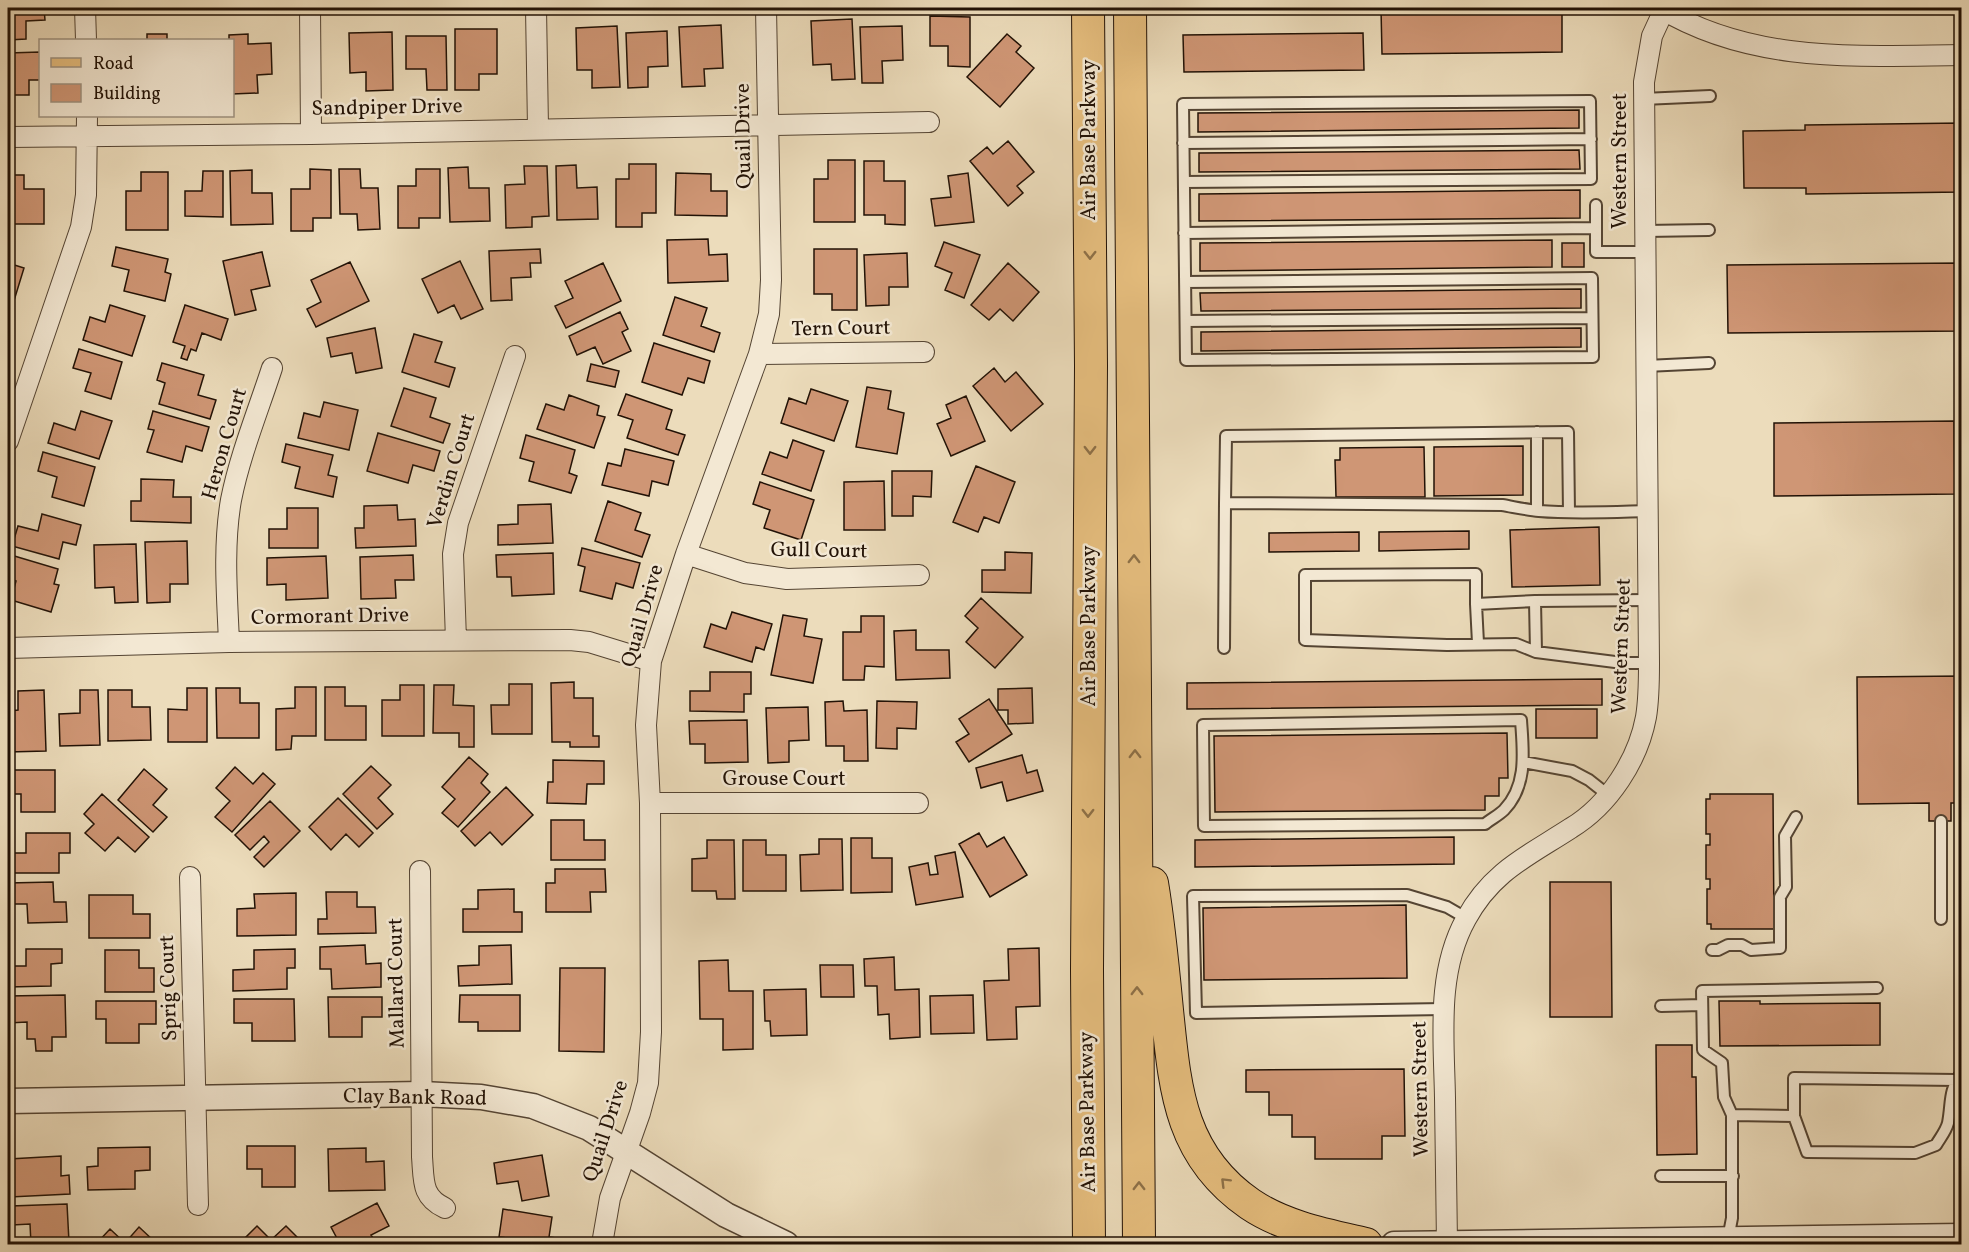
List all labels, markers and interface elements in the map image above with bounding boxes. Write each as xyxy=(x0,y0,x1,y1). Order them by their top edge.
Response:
legend xyxy=(39,39,234,117)
text: Road xyxy=(93,52,134,77)
street label: Air Base Parkway xyxy=(1075,59,1104,221)
text: Building xyxy=(93,82,161,107)
street label: Quail Drive xyxy=(729,83,759,189)
street label: Sandpiper Drive xyxy=(311,92,463,124)
street label: Western Street xyxy=(1606,93,1635,229)
one-way arrow xyxy=(1084,250,1096,259)
street label: Tern Court xyxy=(791,314,891,344)
street label: Heron Court xyxy=(195,385,255,503)
street label: Verdin Court xyxy=(421,410,483,532)
one-way arrow xyxy=(1084,445,1096,454)
street label: Gull Court xyxy=(770,536,868,566)
street label: Air Base Parkway xyxy=(1075,545,1104,707)
one-way arrow xyxy=(1128,555,1140,564)
street label: Quail Drive xyxy=(614,561,672,671)
street label: Western Street xyxy=(1605,578,1639,714)
street label: Cormorant Drive xyxy=(251,601,409,633)
one-way arrow xyxy=(1129,750,1141,759)
street label: Grouse Court xyxy=(722,765,846,794)
one-way arrow xyxy=(1082,808,1094,817)
street label: Mallard Court xyxy=(381,917,413,1049)
street label: Sprig Court xyxy=(153,934,185,1042)
one-way arrow xyxy=(1131,987,1143,996)
street label: Western Street xyxy=(1405,1021,1437,1157)
street label: Air Base Parkway xyxy=(1072,1031,1104,1193)
street label: Quail Drive xyxy=(576,1076,636,1186)
street label: Clay Bank Road xyxy=(343,1082,487,1114)
one-way arrow xyxy=(1221,1178,1231,1189)
one-way arrow xyxy=(1133,1182,1145,1191)

